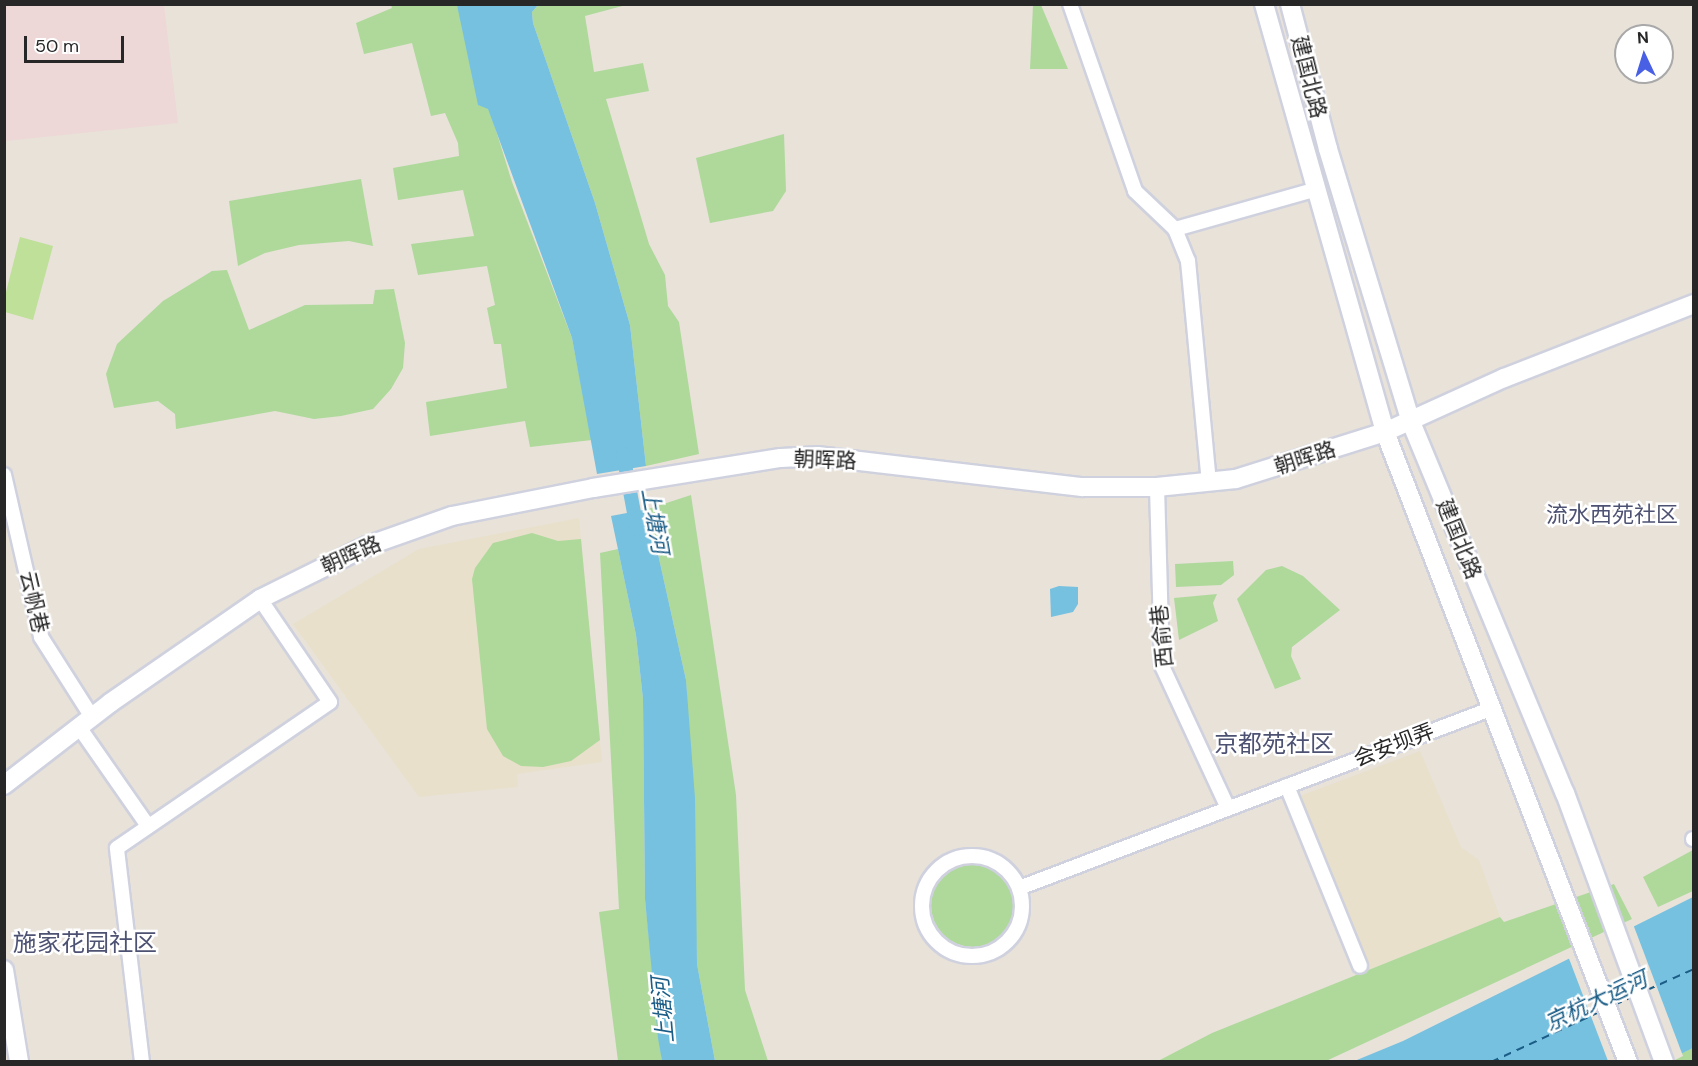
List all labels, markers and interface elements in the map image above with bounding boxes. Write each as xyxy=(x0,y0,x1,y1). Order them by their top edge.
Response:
scale bar xyxy=(27,24,128,62)
north arrow xyxy=(1614,24,1674,84)
text: N xyxy=(1636,27,1649,48)
street label: 建国北路 xyxy=(1287,33,1331,121)
text: 50 m xyxy=(35,34,79,58)
street label: 朝晖路 xyxy=(1271,436,1339,480)
street label: 朝晖路 xyxy=(793,446,857,474)
water label: 上塘河 xyxy=(636,486,674,556)
street label: 建国北路 xyxy=(1432,495,1486,583)
district label: 流水西苑社区 xyxy=(1546,502,1678,528)
street label: 朝晖路 xyxy=(317,531,385,579)
street label: 云帆巷 xyxy=(15,568,53,636)
street label: 西俞巷 xyxy=(1146,603,1178,669)
street label: 会安坝弄 xyxy=(1350,718,1438,772)
district label: 京都苑社区 xyxy=(1214,730,1334,758)
district label: 施家花园社区 xyxy=(13,929,157,957)
water label: 京杭大运河 xyxy=(1541,966,1651,1036)
water label: 上塘河 xyxy=(647,976,679,1044)

